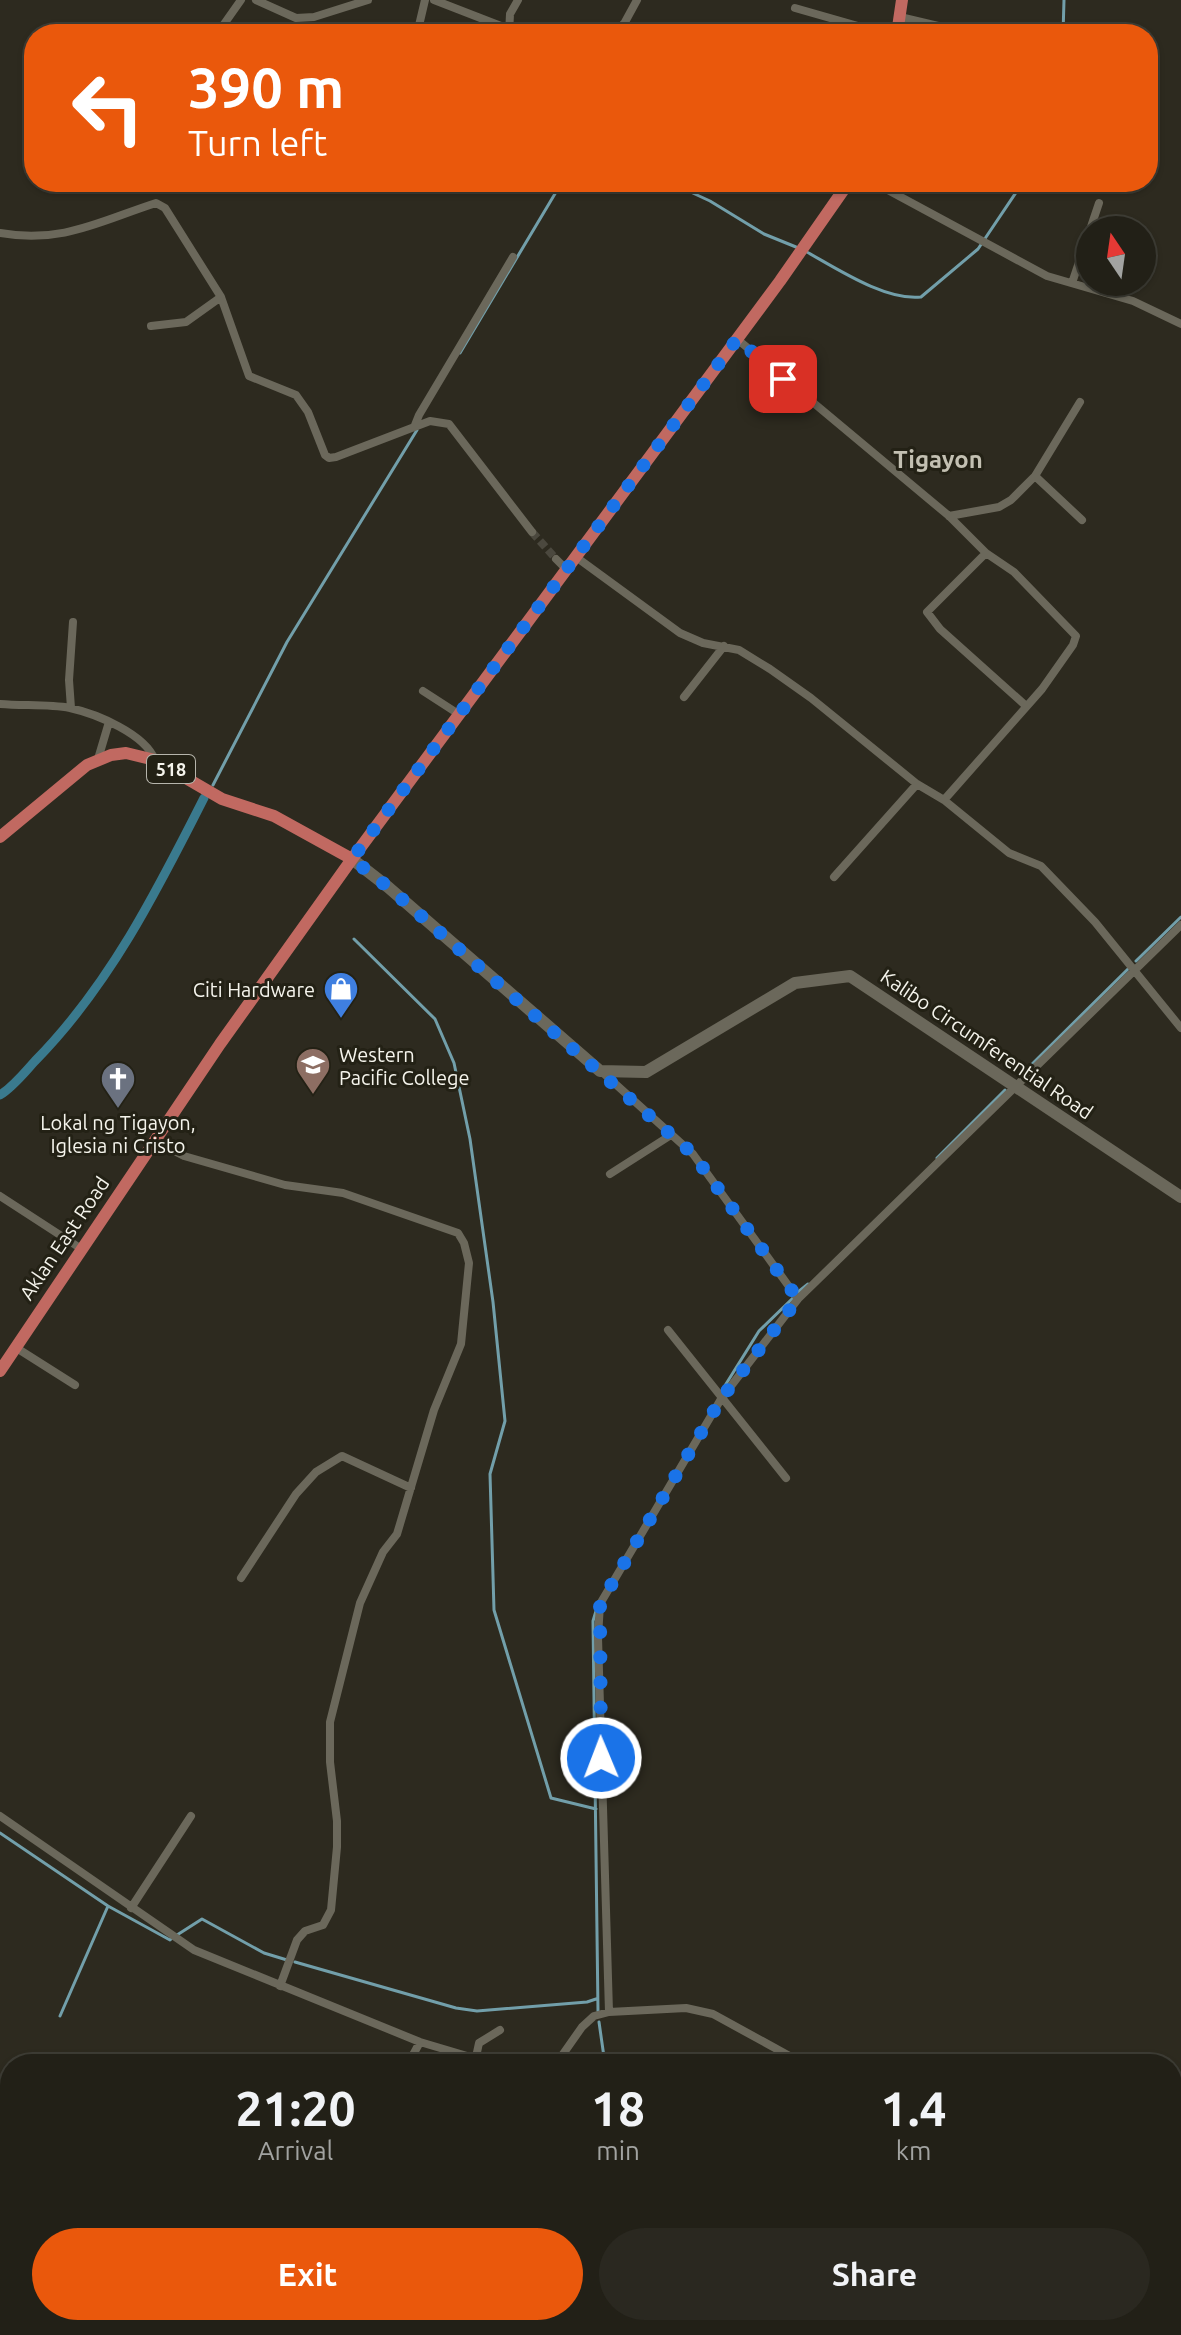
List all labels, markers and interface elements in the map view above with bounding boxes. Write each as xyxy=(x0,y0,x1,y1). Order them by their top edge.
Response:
icon: left xyxy=(56,56,160,160)
text: 390 m xyxy=(188,56,344,119)
text: Turn left xyxy=(188,122,327,163)
north arrow xyxy=(1076,216,1156,296)
map controls xyxy=(1076,216,1156,296)
pin xyxy=(749,345,817,413)
icon: arrive xyxy=(761,357,805,401)
district label: Tigayon xyxy=(893,446,983,473)
road number: 518 xyxy=(147,755,195,783)
street label: Kalibo Circumferential Road xyxy=(877,964,1097,1124)
shop icon: Citi Hardware xyxy=(322,970,360,1020)
place label: Citi Hardware xyxy=(193,978,315,1001)
place label: Western Pacific College xyxy=(339,1043,470,1089)
school or university icon: Western Pacific College xyxy=(294,1046,332,1096)
church icon: Lokal ng Tigayon, Iglesia ni Cristo xyxy=(99,1060,137,1110)
place label: Lokal ng Tigayon, Iglesia ni Cristo xyxy=(40,1111,196,1157)
street label: Aklan East Road xyxy=(14,1172,114,1304)
position arrow xyxy=(559,1716,643,1800)
text: 21:20 xyxy=(235,2081,356,2135)
text: 18 xyxy=(591,2081,645,2135)
text: 1.4 xyxy=(881,2081,947,2135)
text: Arrival xyxy=(258,2136,333,2165)
text: min xyxy=(596,2136,640,2165)
text: km xyxy=(896,2136,931,2165)
button: Exit xyxy=(32,2228,583,2320)
button: Share xyxy=(599,2228,1150,2320)

